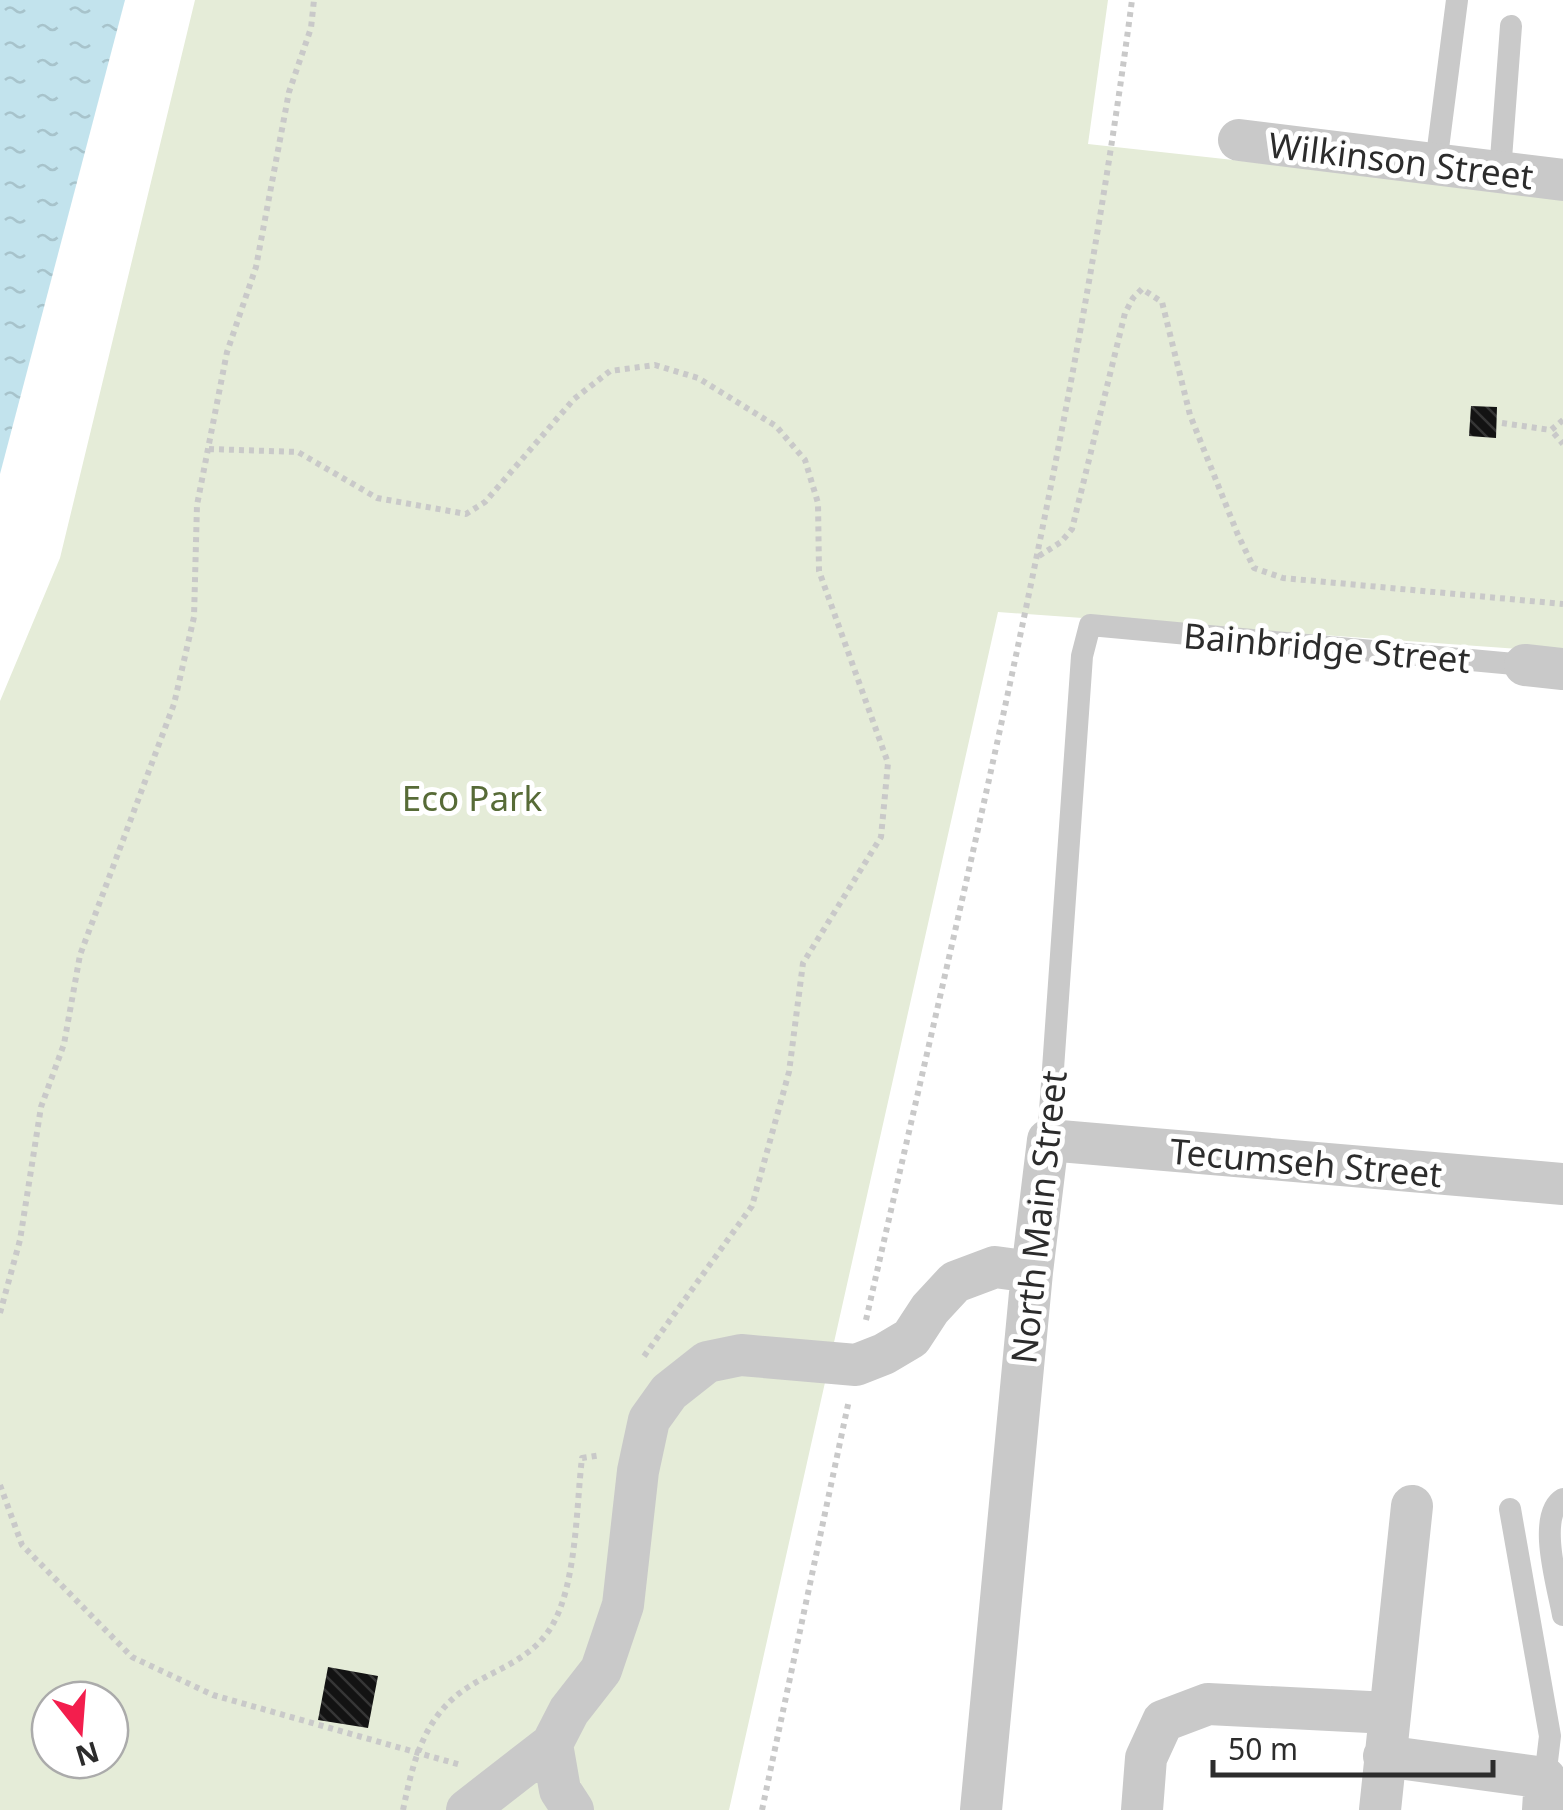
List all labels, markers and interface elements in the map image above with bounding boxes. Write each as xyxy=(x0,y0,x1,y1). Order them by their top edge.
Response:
street label: Wilkinson Street xyxy=(1266,120,1536,200)
street label: Bainbridge Street xyxy=(1182,611,1472,683)
park label: Eco Park xyxy=(402,774,543,821)
street label: North Main Street xyxy=(999,1068,1077,1366)
street label: Tecumseh Street xyxy=(1168,1127,1444,1197)
north arrow xyxy=(30,1680,130,1780)
scale bar xyxy=(1213,1715,1493,1777)
text: 50 m xyxy=(1228,1728,1298,1769)
text: N xyxy=(71,1733,104,1776)

